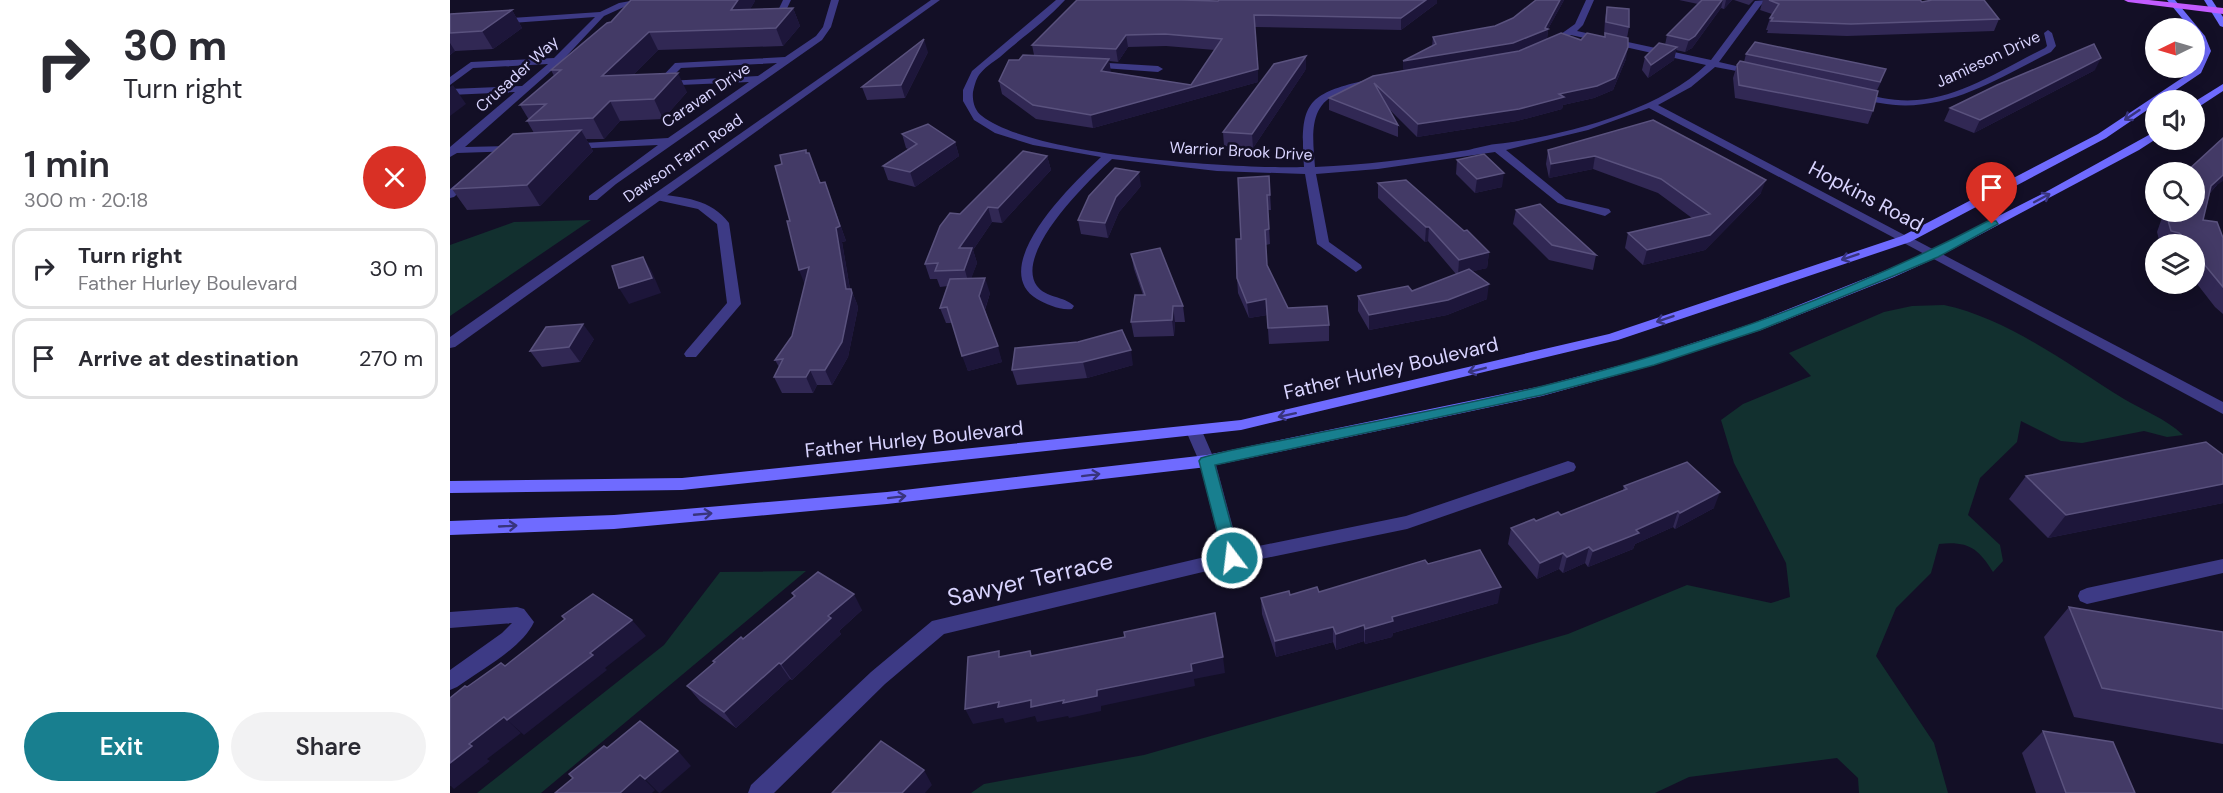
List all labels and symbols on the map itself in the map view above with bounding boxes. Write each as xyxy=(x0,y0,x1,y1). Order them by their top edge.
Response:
north arrow xyxy=(2145,18,2205,78)
street label: Jamieson Drive xyxy=(1932,26,2044,92)
street label: Crusader Way xyxy=(471,31,563,117)
street label: Caravan Drive xyxy=(658,58,754,132)
street label: Dawson Farm Road xyxy=(619,109,747,207)
one-way arrow xyxy=(2124,109,2141,121)
street label: Warrior Brook Drive xyxy=(1169,137,1313,165)
street label: Hopkins Road xyxy=(1804,155,1928,237)
pin xyxy=(1966,162,2017,224)
one-way arrow xyxy=(2033,192,2050,204)
one-way arrow xyxy=(1841,253,1860,264)
one-way arrow xyxy=(1656,314,1675,325)
street label: Father Hurley Boulevard xyxy=(1281,331,1501,405)
one-way arrow xyxy=(1468,364,1487,376)
one-way arrow xyxy=(1278,409,1297,421)
street label: Father Hurley Boulevard xyxy=(803,415,1025,463)
one-way arrow xyxy=(1081,469,1100,480)
one-way arrow xyxy=(887,491,907,502)
one-way arrow xyxy=(693,508,712,519)
one-way arrow xyxy=(498,521,518,532)
position arrow xyxy=(1200,526,1264,590)
street label: Sawyer Terrace xyxy=(944,545,1116,613)

